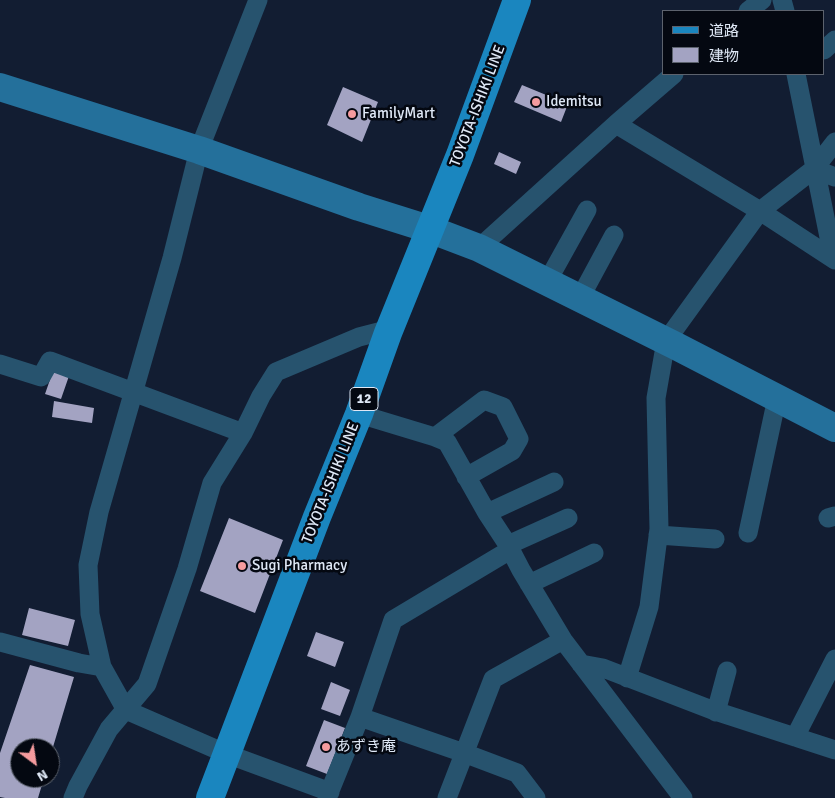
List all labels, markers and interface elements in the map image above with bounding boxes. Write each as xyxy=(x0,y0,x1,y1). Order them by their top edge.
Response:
legend xyxy=(662,10,825,75)
text: 道路 xyxy=(709,22,739,40)
street label: TOYOTA-ISHIKI LINE xyxy=(447,43,509,169)
text: 建物 xyxy=(709,47,739,65)
place label: Idemitsu xyxy=(546,93,602,111)
marker: Idemitsu xyxy=(530,96,542,108)
place label: FamilyMart xyxy=(362,105,435,123)
marker: FamilyMart xyxy=(346,108,358,120)
road number: 12 xyxy=(350,388,378,410)
street label: TOYOTA-ISHIKI LINE xyxy=(299,420,363,546)
place label: Sugi Pharmacy xyxy=(252,557,347,575)
marker: Sugi Pharmacy xyxy=(236,560,248,572)
north arrow xyxy=(10,738,60,788)
place label: あずき庵 xyxy=(336,738,396,756)
marker: あずき庵 xyxy=(320,741,332,753)
text: N xyxy=(34,766,51,785)

